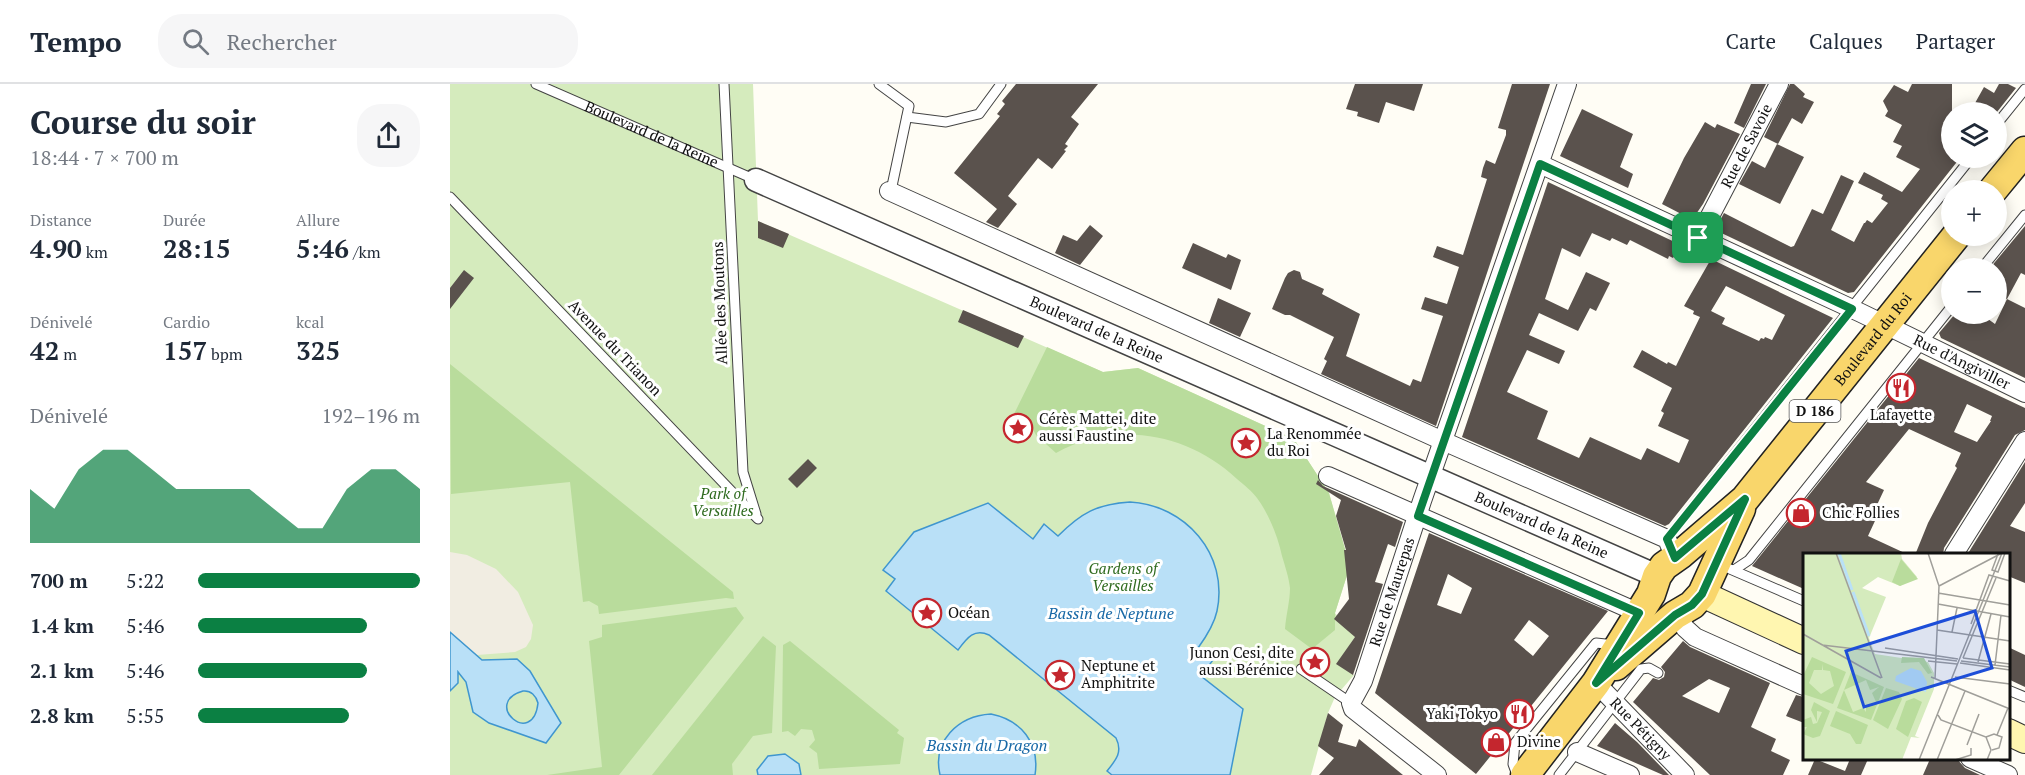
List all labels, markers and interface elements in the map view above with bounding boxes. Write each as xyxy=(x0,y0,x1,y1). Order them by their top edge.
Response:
search box xyxy=(158,14,578,68)
text: Tempo xyxy=(30,23,122,60)
icon: search xyxy=(179,25,212,58)
text: Rechercher xyxy=(227,27,337,56)
text: Carte xyxy=(1726,27,1776,55)
text: Calques xyxy=(1809,27,1883,55)
text: Partager xyxy=(1916,27,1995,55)
street label: Boulevard de la Reine xyxy=(582,96,722,171)
text: Course du soir xyxy=(30,100,256,143)
street label: Rue de Savoie xyxy=(1716,100,1776,191)
map controls xyxy=(1941,102,2007,324)
button: layers xyxy=(1941,102,2007,168)
button: share xyxy=(357,104,420,167)
text: 18:44 · 7 × 700 m xyxy=(30,144,179,171)
button: + xyxy=(1941,180,2007,246)
text: Distance xyxy=(30,209,92,231)
text: Durée xyxy=(163,209,206,231)
text: Allure xyxy=(296,209,340,231)
pin xyxy=(1672,212,1723,263)
icon: arrive xyxy=(1681,221,1714,254)
text: 4.90 xyxy=(30,231,82,265)
text: 28:15 xyxy=(163,231,231,265)
text: 5:46 xyxy=(296,231,349,265)
text: km xyxy=(82,241,108,263)
text: /km xyxy=(349,241,380,263)
street label: Allée des Moutons xyxy=(707,241,731,365)
button: − xyxy=(1941,258,2007,324)
street label: Boulevard du Roi xyxy=(1829,288,1916,389)
street label: Boulevard de la Reine xyxy=(1027,291,1167,367)
street label: Avenue du Trianon xyxy=(565,295,667,400)
text: Dénivelé xyxy=(30,311,92,333)
text: Cardio xyxy=(163,311,210,333)
text: kcal xyxy=(296,311,324,333)
street label: Rue d'Angiviller xyxy=(1911,329,2014,393)
text: 42 xyxy=(30,333,59,367)
text: 157 xyxy=(163,333,207,367)
text: 325 xyxy=(296,333,340,367)
text: m xyxy=(59,343,77,365)
text: bpm xyxy=(207,343,243,365)
restaurant icon: Lafayette xyxy=(1885,372,1917,404)
road number: D 186 xyxy=(1790,400,1840,422)
text: Dénivelé xyxy=(30,402,108,429)
text: 192–196 m xyxy=(321,402,420,429)
place label: Lafayette xyxy=(1870,404,1932,424)
place label: Cérès Mattei, dite aussi Faustine xyxy=(1039,408,1156,445)
place icon: Cérès Mattei, dite aussi Faustine xyxy=(1002,412,1034,444)
place label: La Renommée du Roi xyxy=(1267,423,1361,460)
place icon: La Renommée du Roi xyxy=(1230,427,1262,459)
park label: Park of Versailles xyxy=(692,483,754,520)
street label: Boulevard de la Reine xyxy=(1472,486,1612,562)
shop icon: Chic Follies xyxy=(1785,497,1817,529)
place label: Chic Follies xyxy=(1822,502,1900,522)
street label: Rue de Maurepas xyxy=(1364,534,1419,649)
inset map xyxy=(1803,553,2010,760)
park label: Gardens of Versailles xyxy=(1088,558,1160,595)
text: 700 m xyxy=(30,567,88,594)
text: 5:22 xyxy=(126,567,165,594)
place icon: Océan xyxy=(911,597,943,629)
place label: Océan xyxy=(948,602,990,622)
water label: Bassin de Neptune xyxy=(1047,602,1174,624)
text: 1.4 km xyxy=(30,612,94,639)
text: 5:46 xyxy=(126,612,165,639)
place label: Junon Cesi, dite aussi Bérénice xyxy=(1189,642,1294,679)
place icon: Junon Cesi, dite aussi Bérénice xyxy=(1299,646,1331,678)
place label: Neptune et Amphitrite xyxy=(1081,655,1156,692)
text: 2.1 km xyxy=(30,657,94,684)
text: 5:46 xyxy=(126,657,165,684)
place icon: Neptune et Amphitrite xyxy=(1044,659,1076,691)
street label: Rue Pétigny xyxy=(1606,693,1676,764)
restaurant icon: Yaki Tokyo xyxy=(1503,698,1535,730)
text: 2.8 km xyxy=(30,702,94,729)
text: 5:55 xyxy=(126,702,165,729)
place label: Yaki Tokyo xyxy=(1426,703,1498,723)
shop icon: Divine xyxy=(1480,726,1512,758)
place label: Divine xyxy=(1517,731,1561,751)
water label: Bassin du Dragon xyxy=(926,734,1047,756)

